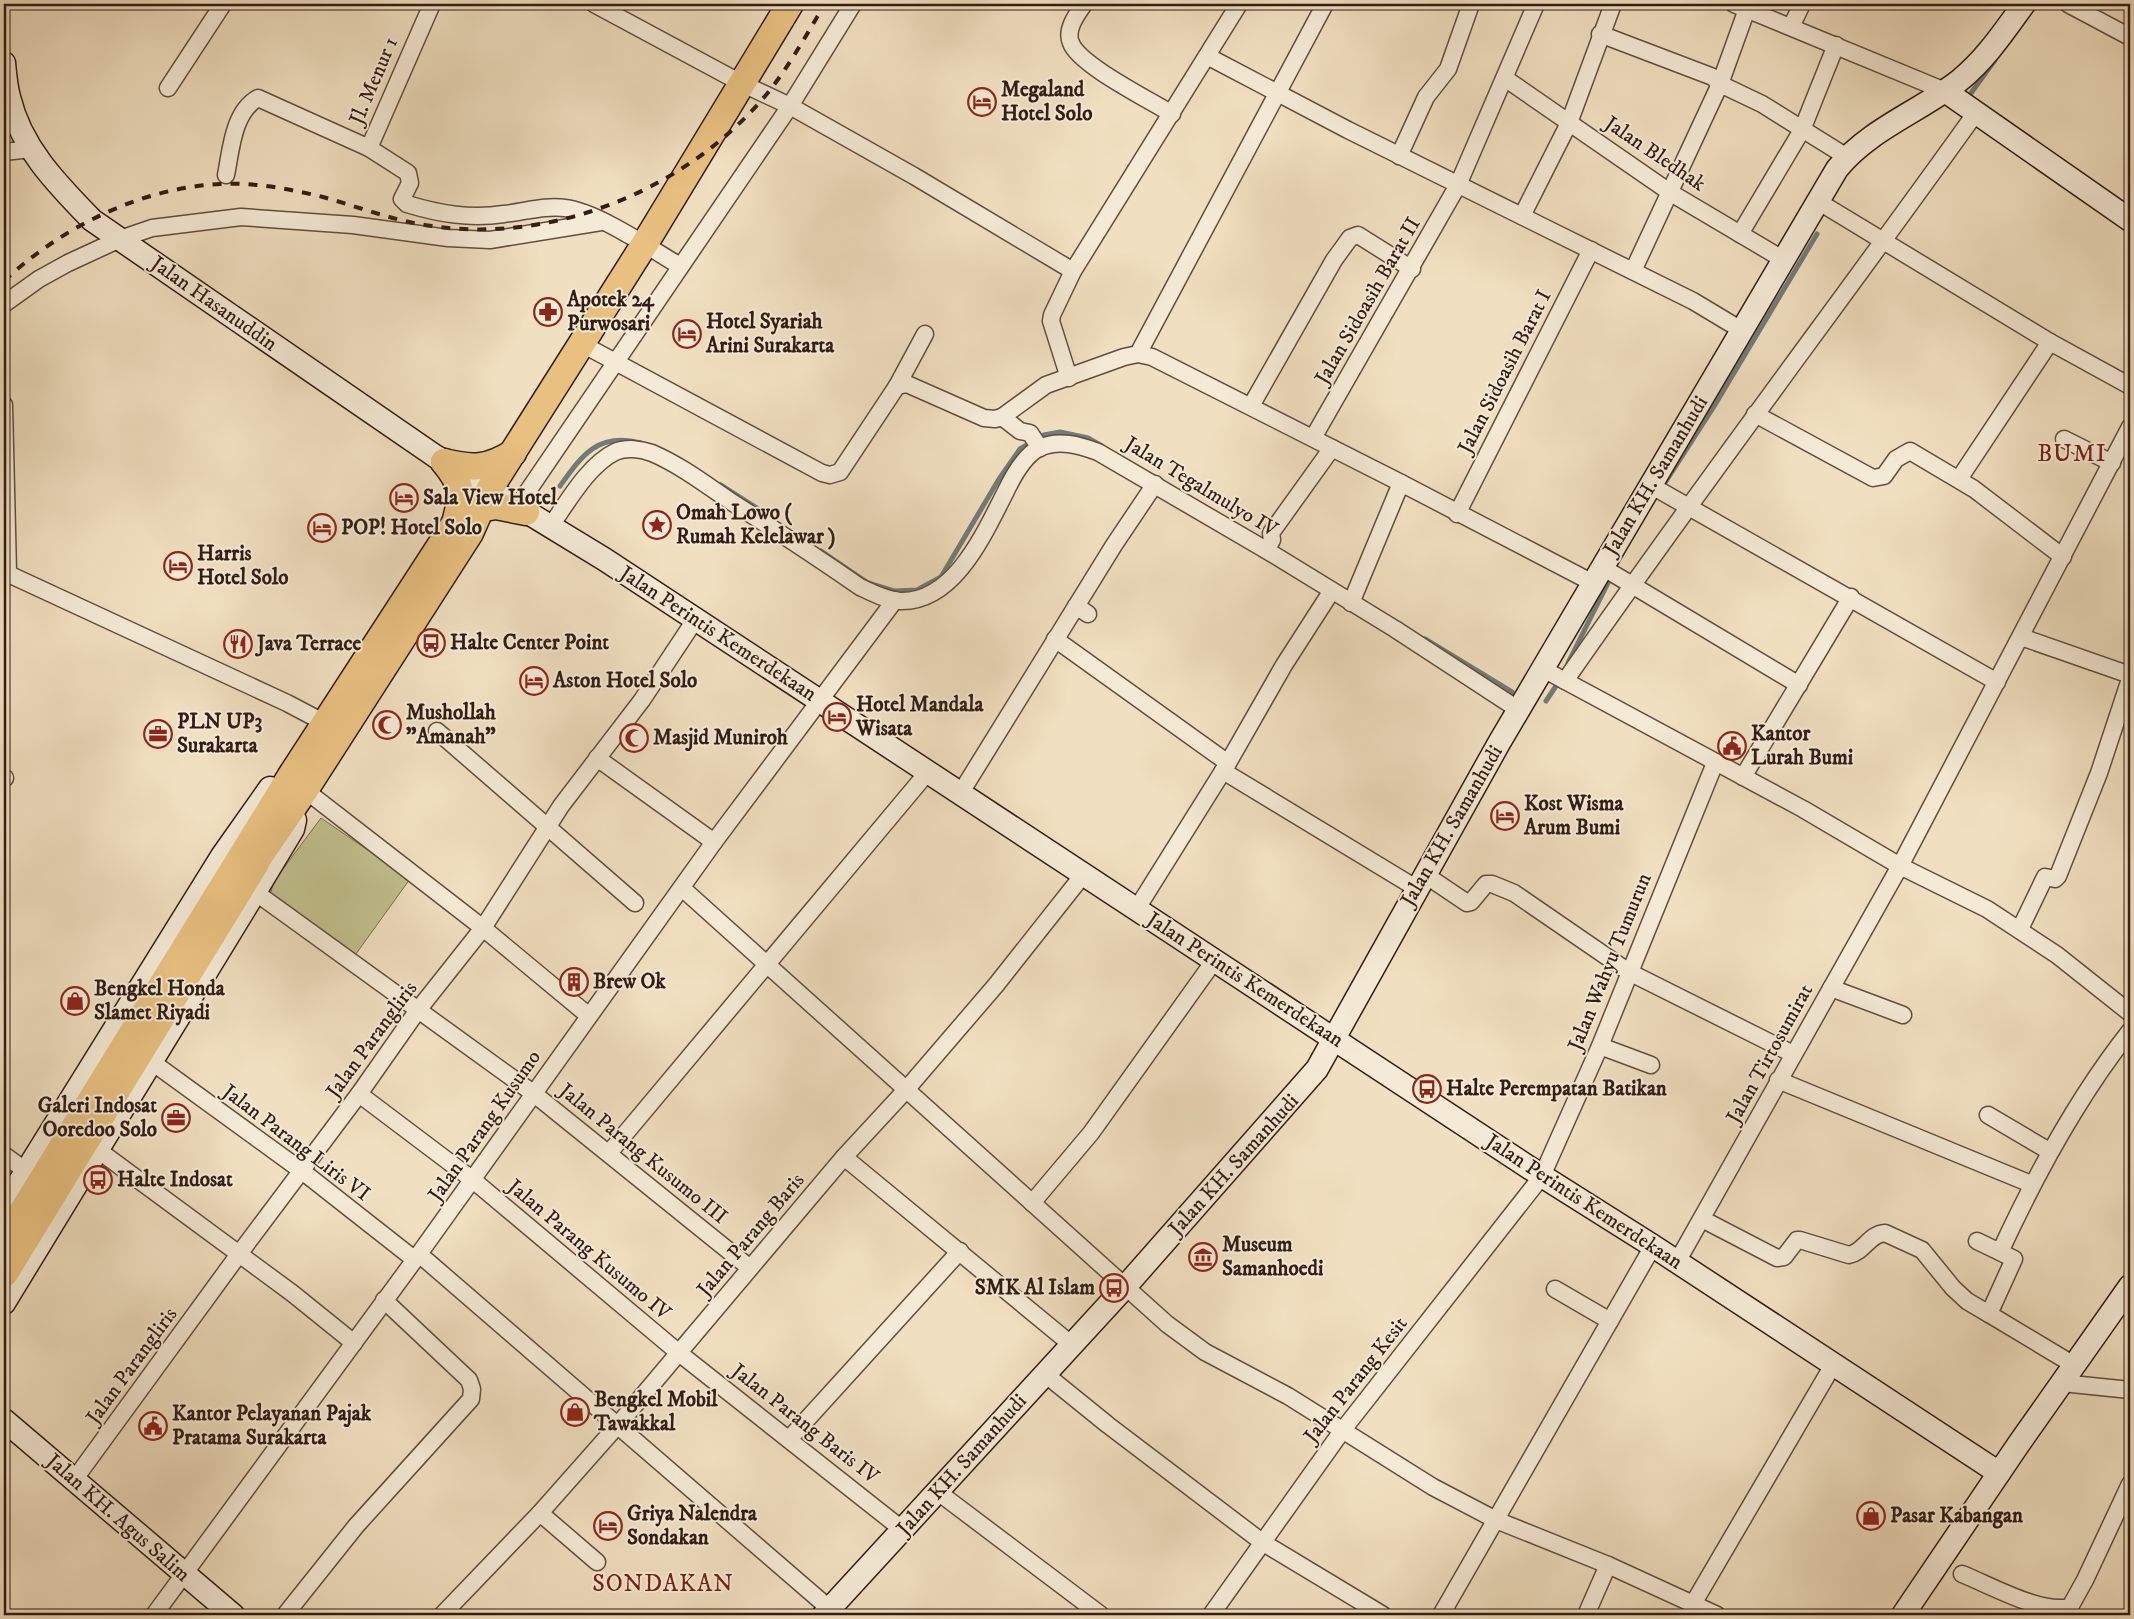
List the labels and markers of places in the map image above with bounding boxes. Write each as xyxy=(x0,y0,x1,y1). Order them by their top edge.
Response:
place label: Megaland Hotel Solo xyxy=(1001,77,1092,127)
hotel icon: Megaland Hotel Solo xyxy=(967,87,997,117)
place label: Apotek 24 Purwosari xyxy=(566,287,655,337)
pharmacy icon: Apotek 24 Purwosari xyxy=(533,297,563,327)
place label: Hotel Syariah Arini Surakarta xyxy=(705,309,835,359)
hotel icon: Hotel Syariah Arini Surakarta xyxy=(672,319,702,349)
hotel icon: Sala View Hotel xyxy=(389,483,419,513)
place label: Sala View Hotel xyxy=(423,485,558,511)
place label: Omah Lowo ( Rumah Kelelawar ) xyxy=(676,500,835,550)
place icon: Omah Lowo ( Rumah Kelelawar ) xyxy=(642,510,672,540)
hotel icon: POP! Hotel Solo xyxy=(307,513,337,543)
place label: POP! Hotel Solo xyxy=(341,515,482,541)
place label: Harris Hotel Solo xyxy=(197,541,288,591)
hotel icon: Harris Hotel Solo xyxy=(163,551,193,581)
bus stop icon: Halte Center Point xyxy=(416,628,446,658)
restaurant icon: Java Terrace xyxy=(223,629,253,659)
place label: Halte Center Point xyxy=(450,630,609,656)
place label: Java Terrace xyxy=(255,631,362,657)
hotel icon: Aston Hotel Solo xyxy=(519,666,549,696)
place label: Aston Hotel Solo xyxy=(552,668,697,694)
place label: Hotel Mandala Wisata xyxy=(855,692,984,742)
place label: Mushollah "Amanah" xyxy=(406,700,497,750)
hotel icon: Hotel Mandala Wisata xyxy=(822,702,852,732)
place label: PLN UP3 Surakarta xyxy=(177,709,263,759)
mosque icon: Mushollah "Amanah" xyxy=(372,710,402,740)
office icon: PLN UP3 Surakarta xyxy=(143,719,173,749)
place label: Kantor Lurah Bumi xyxy=(1751,721,1854,771)
mosque icon: Masjid Muniroh xyxy=(619,723,649,753)
place label: Masjid Muniroh xyxy=(653,725,789,752)
public building icon: Kantor Lurah Bumi xyxy=(1717,731,1747,761)
place label: Kost Wisma Arum Bumi xyxy=(1523,791,1624,841)
hotel icon: Kost Wisma Arum Bumi xyxy=(1490,801,1520,831)
building icon: Brew Ok xyxy=(559,967,589,997)
place label: Brew Ok xyxy=(593,969,666,995)
place label: Bengkel Honda Slamet Riyadi xyxy=(94,976,226,1026)
shop icon: Bengkel Honda Slamet Riyadi xyxy=(60,986,90,1016)
bus stop icon: Halte Perempatan Batikan xyxy=(1412,1074,1442,1104)
place label: Halte Perempatan Batikan xyxy=(1446,1076,1668,1102)
place label: Galeri Indosat Ooredoo Solo xyxy=(38,1093,157,1143)
office icon: Galeri Indosat Ooredoo Solo xyxy=(161,1103,191,1133)
bus stop icon: Halte Indosat xyxy=(83,1165,113,1195)
place label: Halte Indosat xyxy=(117,1167,233,1193)
place label: Museum Samanhoedi xyxy=(1222,1232,1324,1282)
museum icon: Museum Samanhoedi xyxy=(1188,1242,1218,1272)
bus stop icon: SMK Al Islam xyxy=(1099,1273,1129,1303)
place label: SMK Al Islam xyxy=(975,1275,1095,1301)
place label: Bengkel Mobil Tawakkal xyxy=(593,1387,718,1437)
shop icon: Bengkel Mobil Tawakkal xyxy=(560,1397,590,1427)
place label: Kantor Pelayanan Pajak Pratama Surakarta xyxy=(172,1401,372,1451)
public building icon: Kantor Pelayanan Pajak Pratama Surakarta xyxy=(138,1411,168,1441)
place label: Griya Nalendra Sondakan xyxy=(627,1501,758,1551)
shop icon: Pasar Kabangan xyxy=(1856,1501,1886,1531)
place label: Pasar Kabangan xyxy=(1890,1503,2024,1529)
hotel icon: Griya Nalendra Sondakan xyxy=(593,1511,623,1541)

